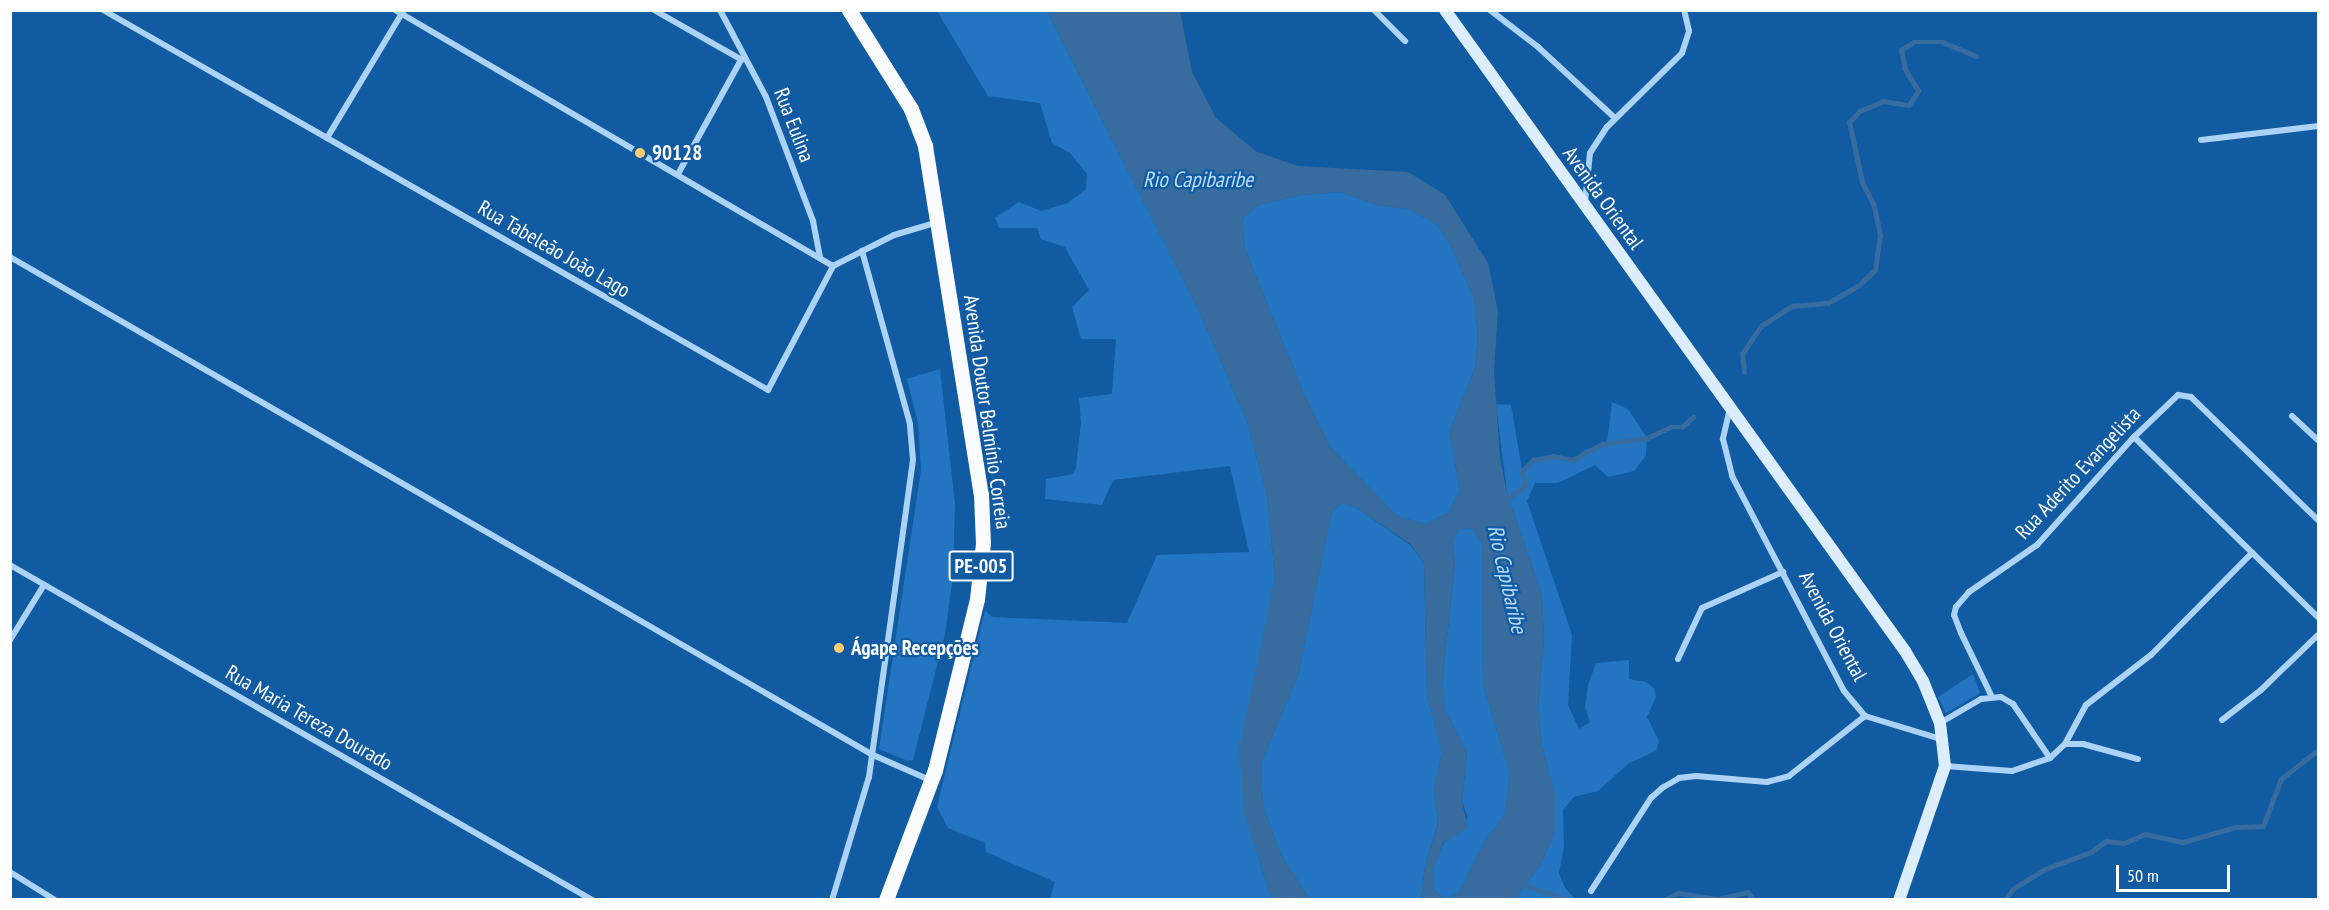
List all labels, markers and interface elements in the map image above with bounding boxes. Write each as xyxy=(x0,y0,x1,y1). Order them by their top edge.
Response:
street label: Rua Eulina xyxy=(768,84,820,166)
place label: 90128 xyxy=(652,140,702,166)
street label: Avenida Oriental xyxy=(1557,142,1649,254)
marker: 90128 xyxy=(633,146,647,160)
water label: Rio Capibaribe xyxy=(1143,167,1253,193)
street label: Rua Tabeleão João Lago xyxy=(473,195,635,303)
street label: Avenida Doutor Belmínio Correia xyxy=(958,293,1016,531)
street label: Rua Aderito Evangelista xyxy=(2010,401,2146,545)
water label: Rio Capibaribe xyxy=(1482,522,1532,636)
road number: PE-005 xyxy=(948,549,1014,583)
street label: Avenida Oriental xyxy=(1794,567,1872,685)
place label: Ágape Recepções xyxy=(851,635,979,661)
marker: Ágape Recepções xyxy=(832,641,846,655)
street label: Rua Maria Tereza Dourado xyxy=(221,660,397,776)
scale bar xyxy=(2119,853,2233,891)
text: 50 m xyxy=(2127,864,2159,887)

